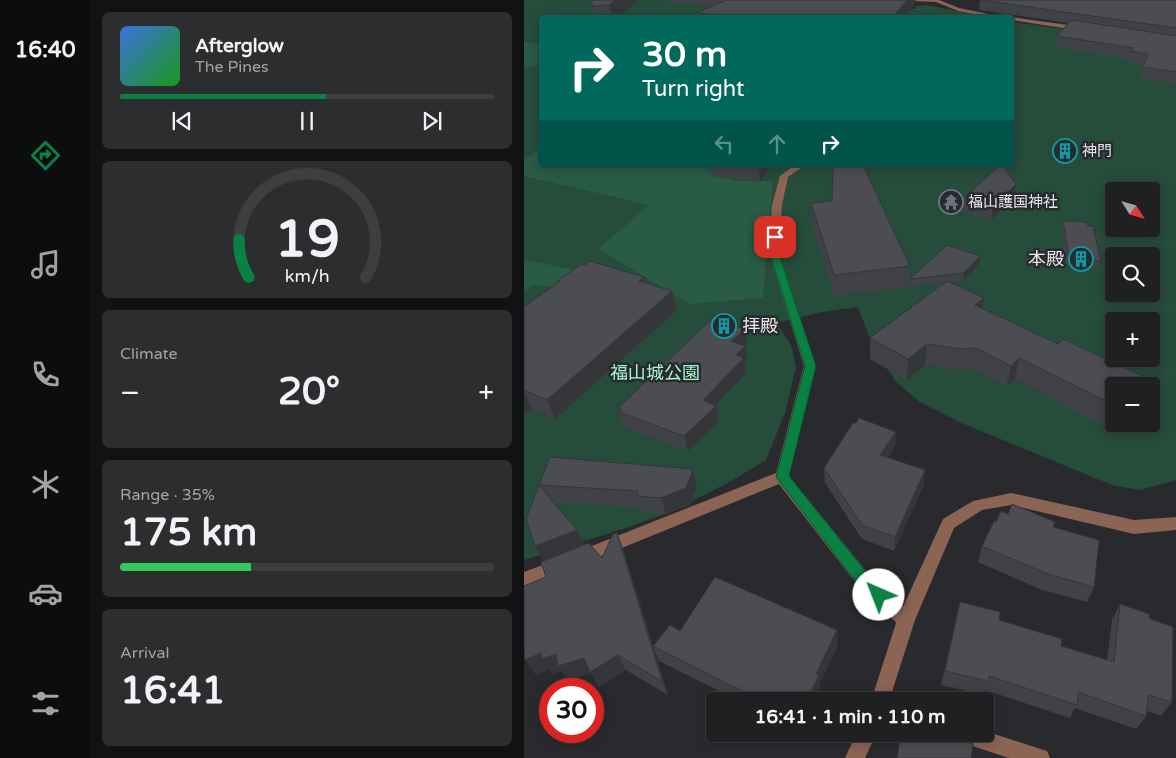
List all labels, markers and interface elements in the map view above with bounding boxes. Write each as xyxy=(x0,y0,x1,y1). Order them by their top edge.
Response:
text: 30 m xyxy=(642,34,727,76)
text: Afterglow xyxy=(195,35,284,57)
icon: right xyxy=(559,35,624,100)
text: 16:40 xyxy=(15,37,75,63)
text: The Pines xyxy=(195,57,269,77)
text: Turn right xyxy=(642,76,744,102)
icon: previous xyxy=(168,107,196,135)
icon: pause xyxy=(293,107,321,135)
icon: next xyxy=(418,107,446,135)
icon: left xyxy=(710,130,738,158)
icon: ahead xyxy=(763,130,791,158)
icon: right xyxy=(816,130,844,158)
icon: directions xyxy=(28,138,63,173)
building icon: 神門 xyxy=(1052,138,1078,164)
place label: 神門 xyxy=(1082,142,1112,160)
north arrow xyxy=(1105,182,1160,238)
map controls xyxy=(1105,182,1160,432)
temple icon: 福山護国神社 xyxy=(938,189,964,215)
place label: 福山護国神社 xyxy=(968,193,1058,211)
text: 19 xyxy=(274,208,340,271)
pin xyxy=(754,216,796,258)
icon: arrive xyxy=(761,223,789,251)
building icon: 本殿 xyxy=(1068,246,1094,272)
icon: music xyxy=(28,247,63,282)
button: search xyxy=(1105,247,1160,302)
place label: 本殿 xyxy=(1028,248,1064,270)
text: km/h xyxy=(285,266,329,287)
button: + xyxy=(1105,312,1160,367)
building icon: 拝殿 xyxy=(711,313,737,339)
place label: 拝殿 xyxy=(742,315,778,337)
text: Climate xyxy=(120,344,178,364)
icon: phone xyxy=(28,357,63,392)
park label: 福山城公園 xyxy=(610,362,700,384)
text: 20° xyxy=(278,369,340,415)
text: − xyxy=(120,376,140,410)
text: + xyxy=(478,376,494,410)
button: − xyxy=(1105,377,1160,432)
icon: climate xyxy=(28,467,63,502)
text: Range · 35% xyxy=(120,485,215,505)
text: 175 km xyxy=(120,510,257,556)
position arrow xyxy=(852,568,904,620)
icon: car xyxy=(28,576,63,611)
text: Arrival xyxy=(120,643,169,663)
text: 16:41 xyxy=(120,668,225,714)
speed limit sign: 30 xyxy=(539,678,604,743)
icon: filters xyxy=(28,686,63,721)
text: 16:41 · 1 min · 110 m xyxy=(754,706,946,728)

